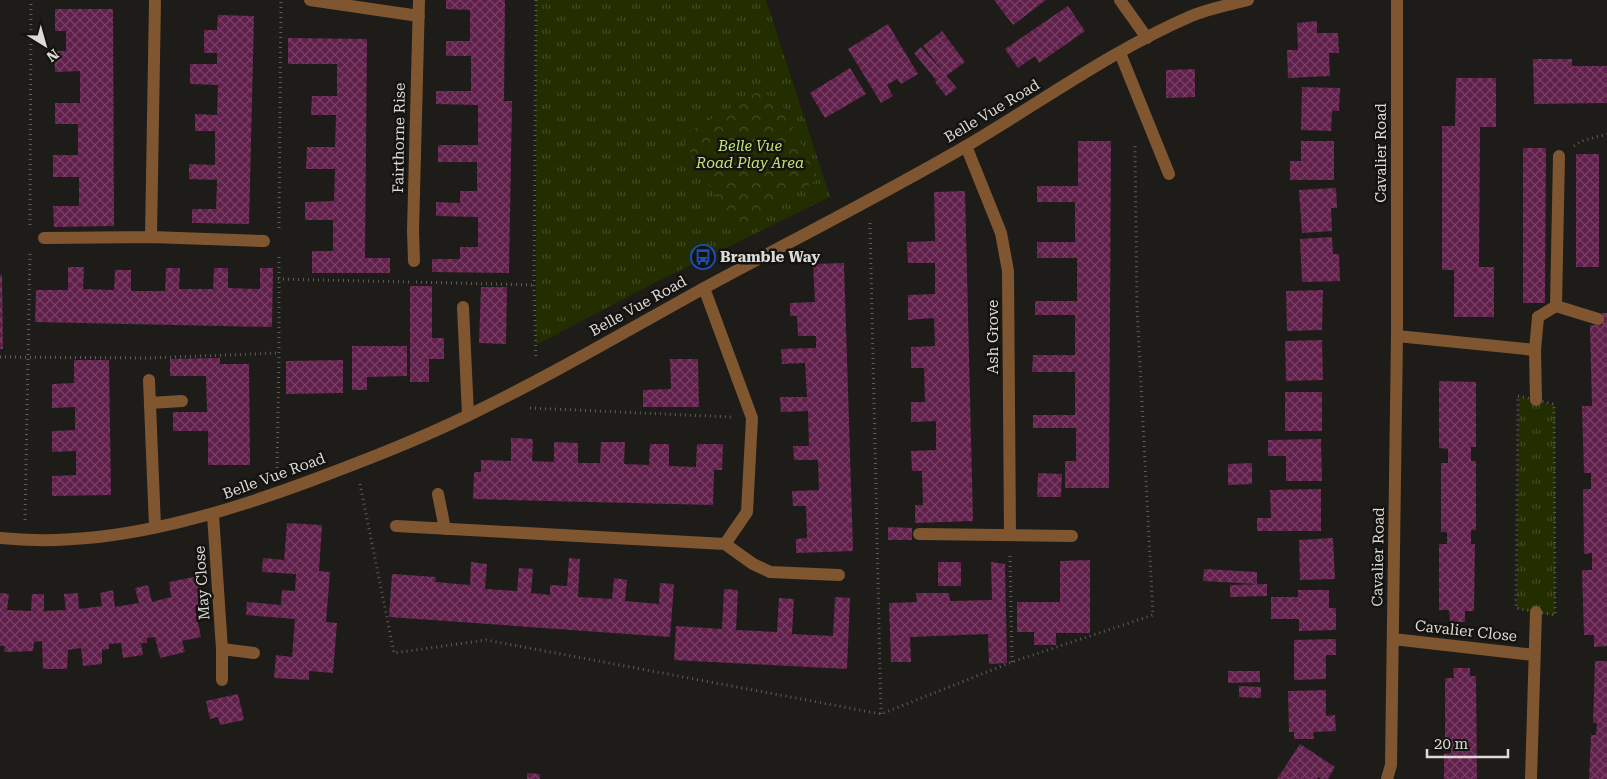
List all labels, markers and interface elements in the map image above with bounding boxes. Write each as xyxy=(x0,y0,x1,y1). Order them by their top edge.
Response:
north arrow xyxy=(20,20,70,70)
text: N xyxy=(44,46,62,65)
street label: Belle Vue Road xyxy=(941,75,1043,146)
street label: Fairthorne Rise xyxy=(389,83,409,193)
street label: Cavalier Road xyxy=(1372,103,1390,203)
park label: Belle Vue Road Play Area xyxy=(695,137,804,172)
bus stop icon: Bramble Way xyxy=(690,244,716,270)
place label: Bramble Way xyxy=(720,248,820,266)
street label: Belle Vue Road xyxy=(586,272,690,340)
street label: Ash Grove xyxy=(984,300,1002,374)
street label: Belle Vue Road xyxy=(220,449,328,503)
street label: Cavalier Road xyxy=(1368,507,1388,607)
street label: May Close xyxy=(190,545,214,621)
street label: Cavalier Close xyxy=(1414,617,1518,645)
scale bar xyxy=(1427,726,1508,758)
text: 20 m xyxy=(1434,735,1469,753)

